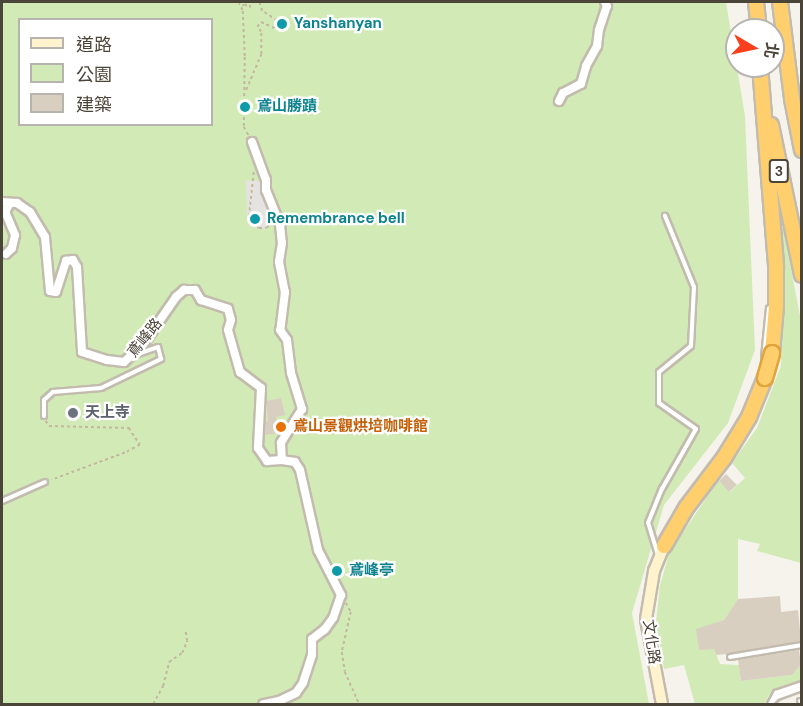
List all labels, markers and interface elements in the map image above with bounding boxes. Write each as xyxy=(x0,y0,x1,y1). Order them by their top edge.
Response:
place label: Yanshanyan xyxy=(294,15,382,33)
marker: Yanshanyan xyxy=(275,17,289,31)
legend xyxy=(18,18,213,126)
north arrow xyxy=(725,18,785,78)
text: 道路 xyxy=(76,33,112,57)
text: 北 xyxy=(760,41,783,60)
text: 公園 xyxy=(76,63,112,87)
text: 建築 xyxy=(76,93,112,117)
place label: 鳶山勝蹟 xyxy=(257,98,317,116)
marker: 鳶山勝蹟 xyxy=(238,100,252,114)
road number: 3 xyxy=(768,160,790,182)
place label: Remembrance bell xyxy=(267,210,405,228)
marker: Remembrance bell xyxy=(248,212,262,226)
street label: 鳶峰路 xyxy=(124,315,166,361)
place label: 天上寺 xyxy=(85,404,130,422)
marker: 天上寺 xyxy=(66,406,80,420)
place label: 鳶山景觀烘培咖啡館 xyxy=(293,418,428,436)
marker: 鳶山景觀烘培咖啡館 xyxy=(274,420,288,434)
place label: 鳶峰亭 xyxy=(349,562,394,580)
marker: 鳶峰亭 xyxy=(330,564,344,578)
street label: 文化路 xyxy=(639,618,663,666)

